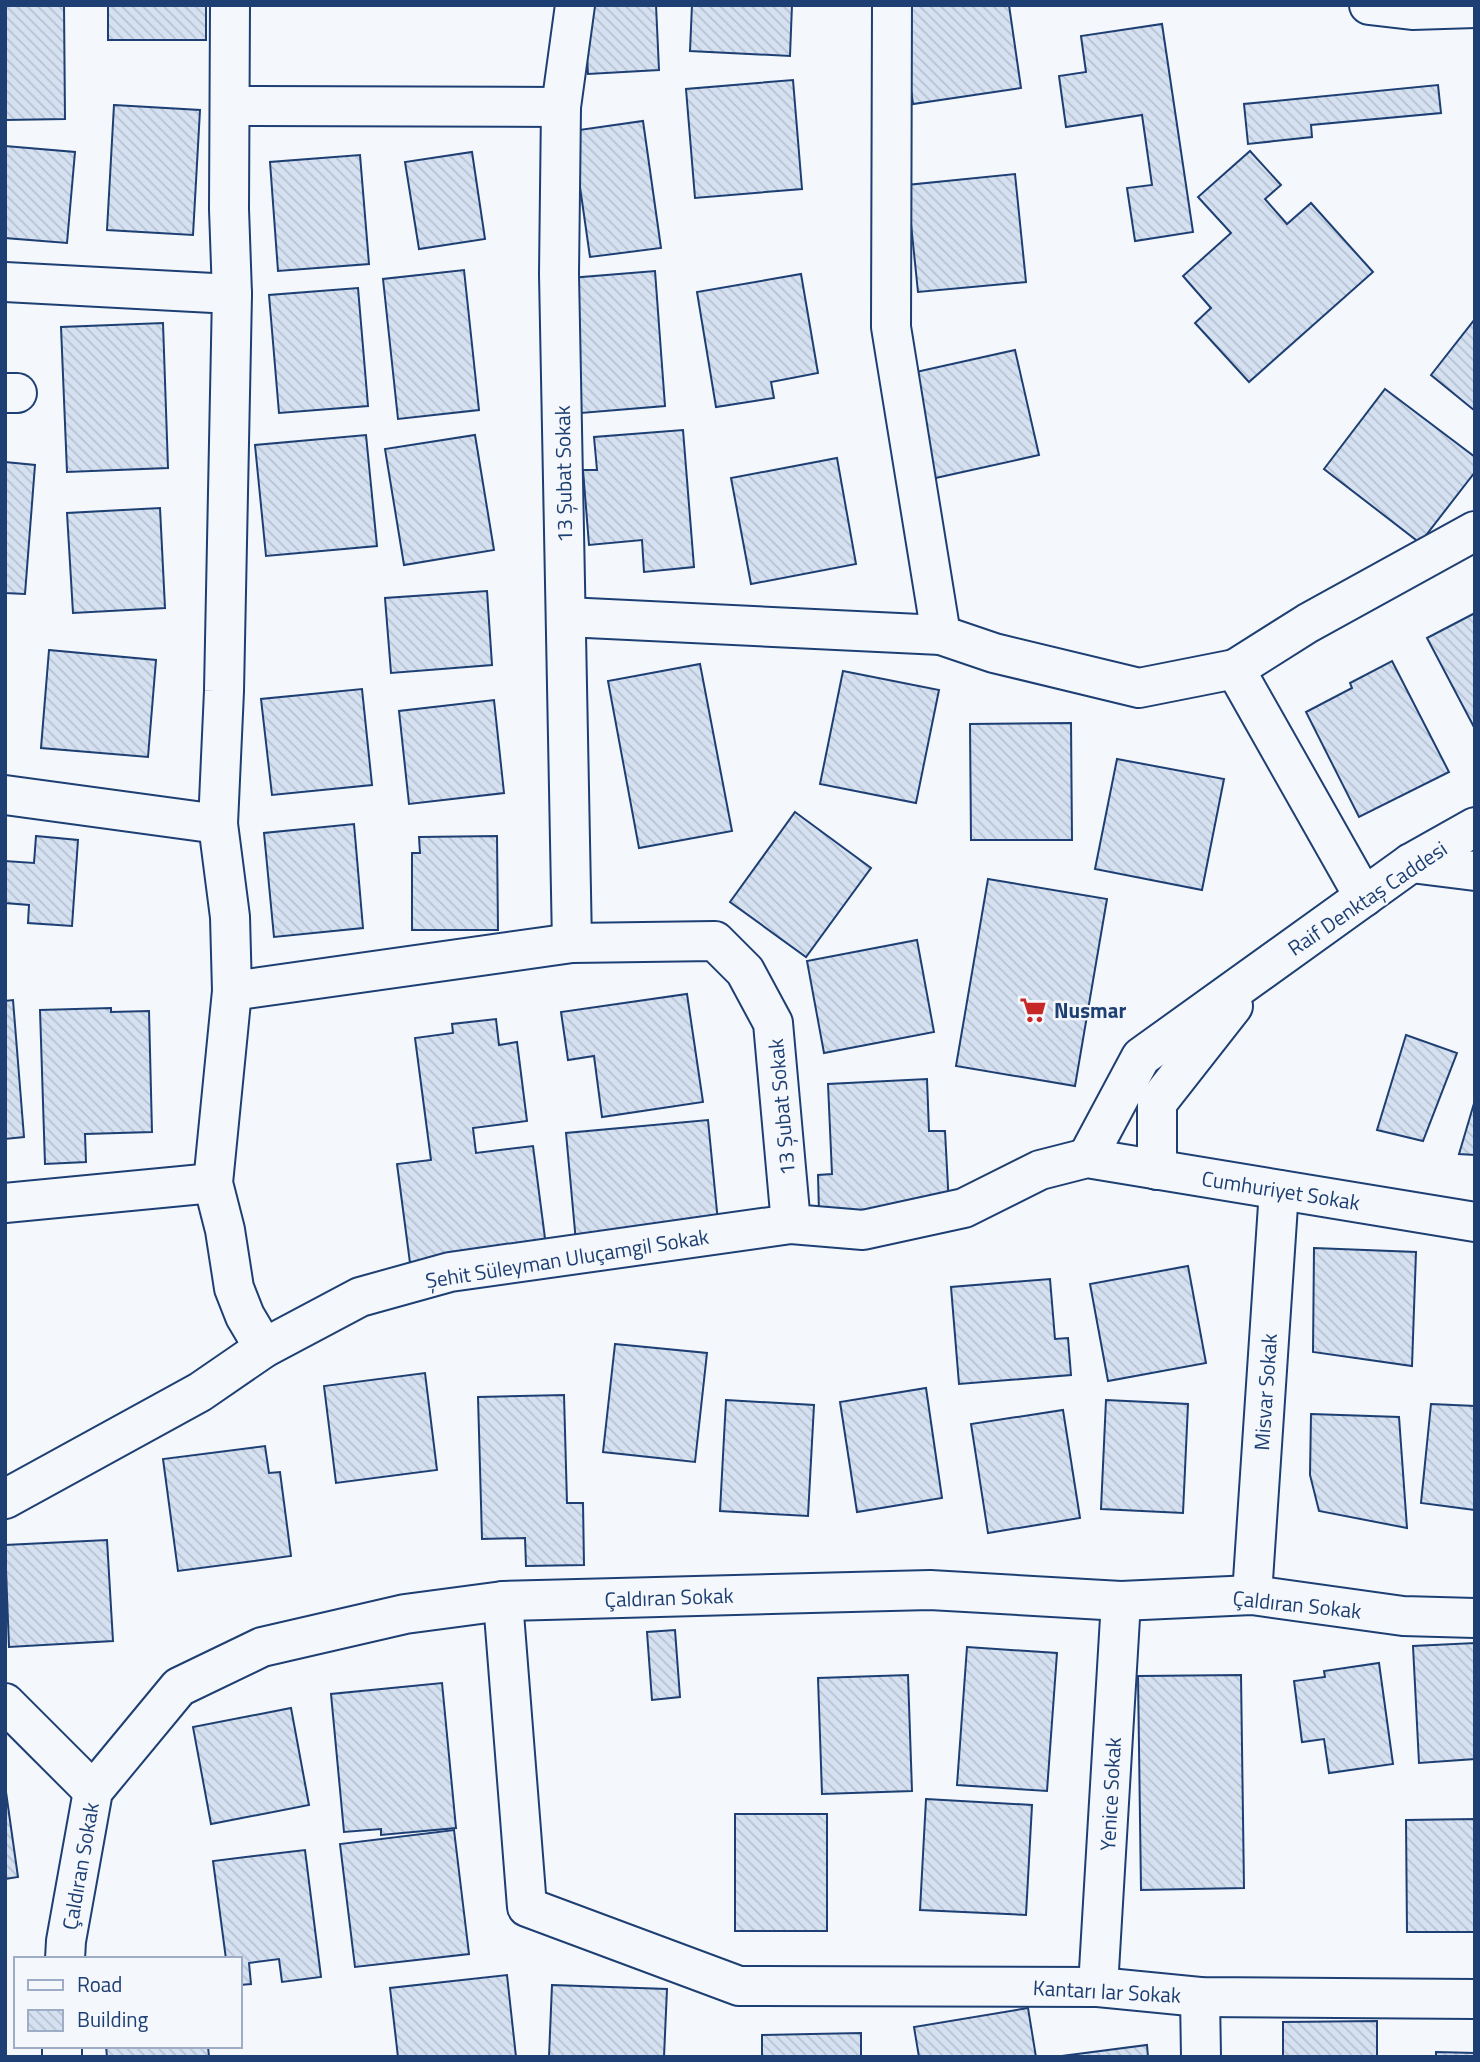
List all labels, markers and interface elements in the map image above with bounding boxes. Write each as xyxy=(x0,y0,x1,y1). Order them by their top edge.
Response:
street label: 13 Şubat Sokak xyxy=(546,405,580,543)
street label: Raif Denktaş Caddesi xyxy=(1281,833,1453,963)
place label: Nusmar xyxy=(1054,994,1126,1026)
supermarket icon: Nusmar xyxy=(1018,995,1048,1025)
street label: 13 Şubat Sokak xyxy=(759,1037,803,1177)
street label: Cumhuriyet Sokak xyxy=(1200,1162,1362,1218)
street label: Şehit Süleyman Uluçamgil Sokak xyxy=(423,1220,711,1296)
street label: Misvar Sokak xyxy=(1245,1332,1285,1452)
street label: Çaldıran Sokak xyxy=(604,1579,734,1615)
street label: Çaldıran Sokak xyxy=(1231,1581,1363,1627)
street label: Yenice Sokak xyxy=(1091,1736,1129,1852)
street label: Çaldıran Sokak xyxy=(53,1800,107,1932)
legend xyxy=(14,1957,242,2048)
text: Road xyxy=(77,1968,122,2000)
street label: Kantarı lar Sokak xyxy=(1032,1971,1182,2011)
text: Building xyxy=(77,2003,149,2035)

